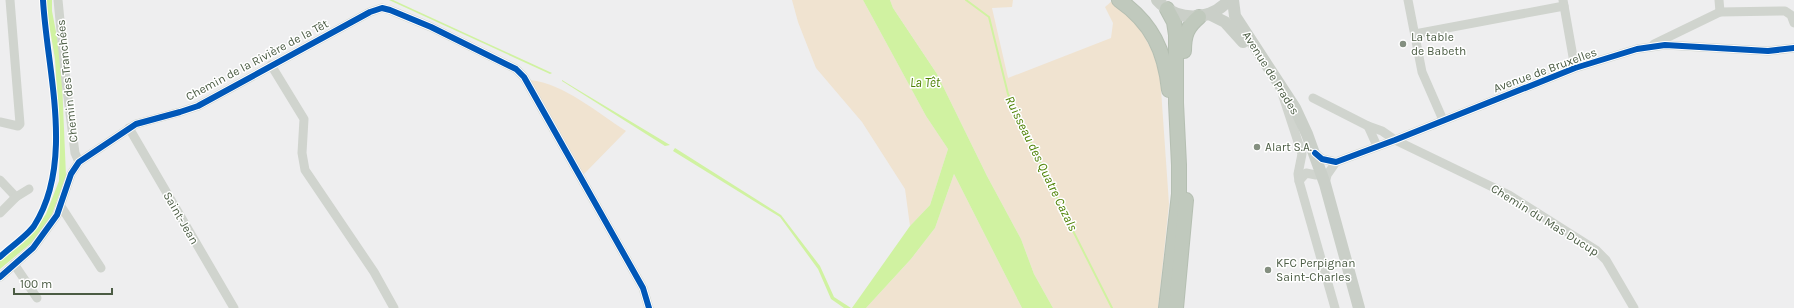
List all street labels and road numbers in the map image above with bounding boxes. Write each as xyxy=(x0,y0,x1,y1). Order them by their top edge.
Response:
street label: Chemin de la Rivière de la Têt xyxy=(183,16,331,104)
street label: Chemin des Tranchées xyxy=(54,19,80,143)
street label: Avenue de Prades xyxy=(1240,29,1302,117)
street label: Avenue de Bruxelles xyxy=(1491,45,1599,95)
street label: Chemin du Mas Ducup xyxy=(1489,181,1601,259)
street label: Saint-Jean xyxy=(160,189,202,247)

